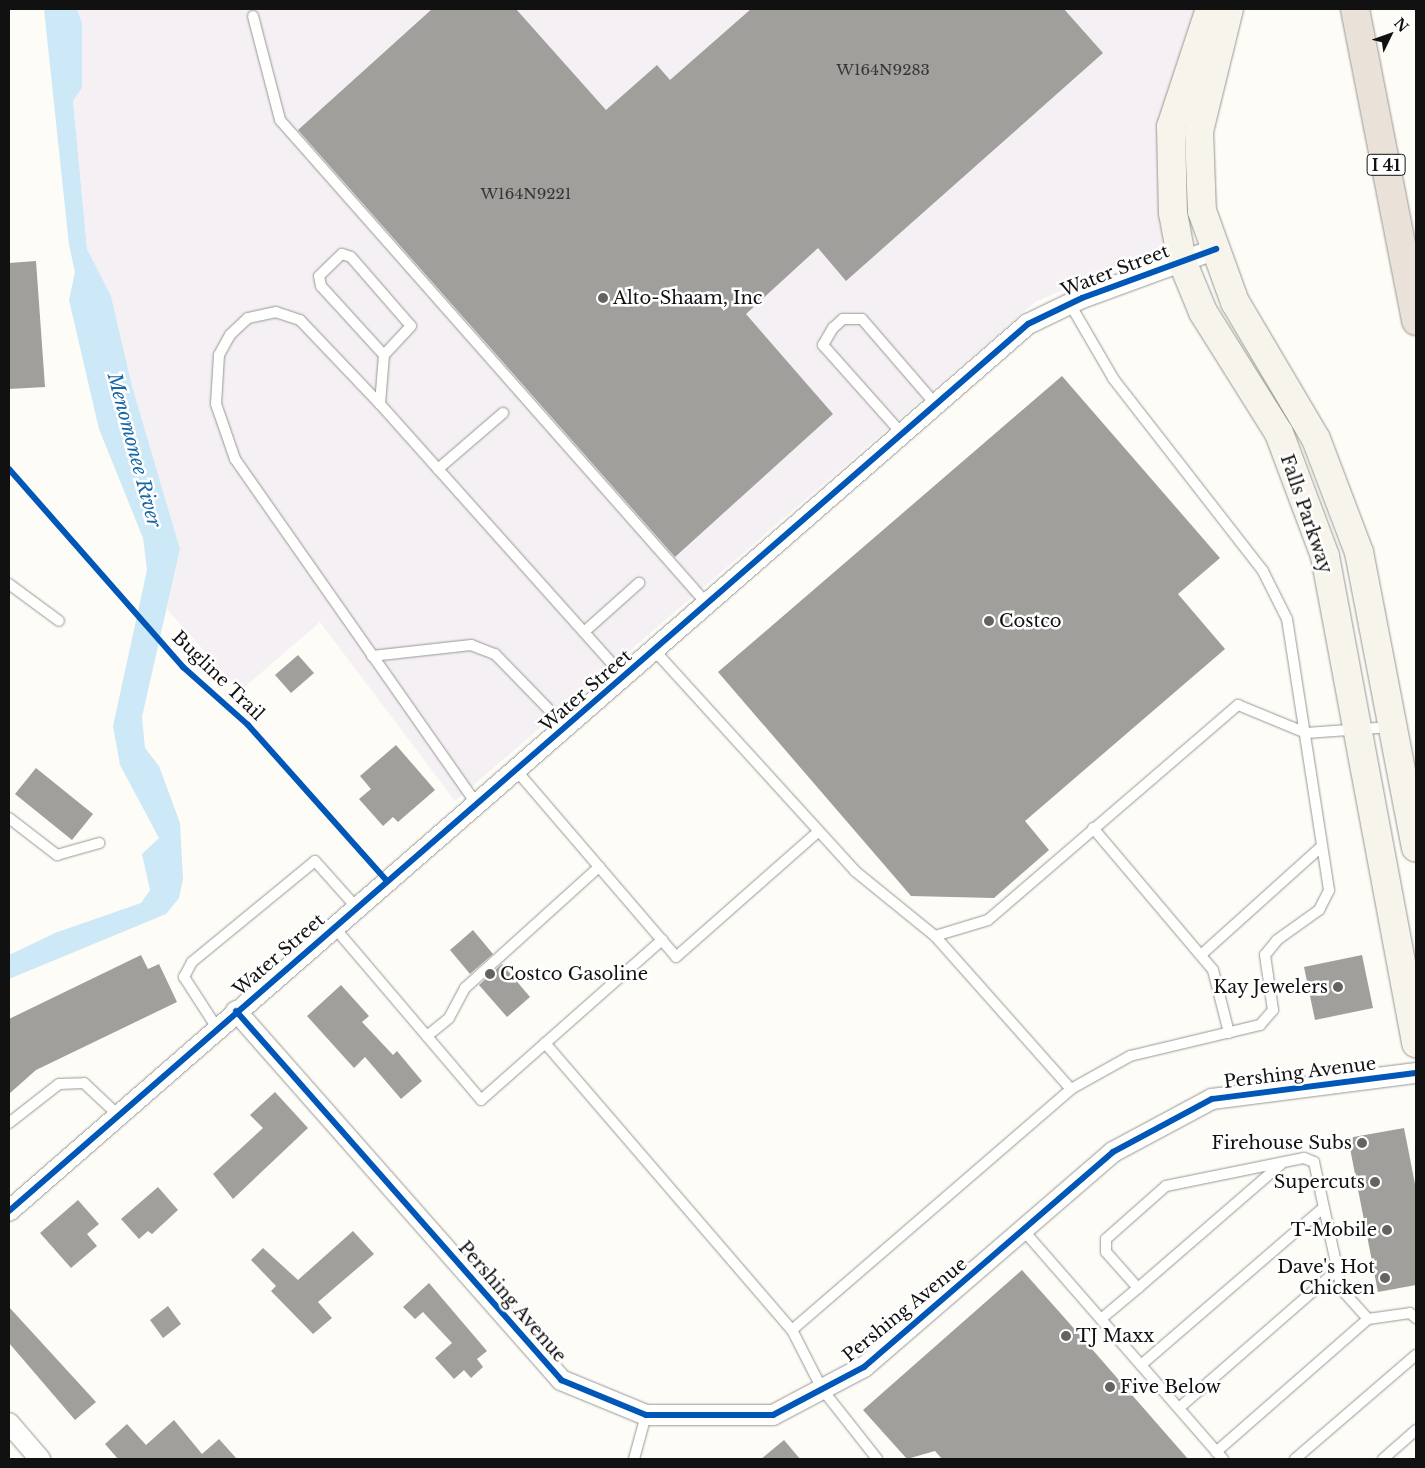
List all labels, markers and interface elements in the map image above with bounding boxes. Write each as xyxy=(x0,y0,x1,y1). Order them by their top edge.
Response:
north arrow xyxy=(1365,10,1415,60)
text: N xyxy=(1390,14,1412,36)
house number: W164N9283 xyxy=(836,61,930,79)
road number: I 41 xyxy=(1366,152,1406,178)
house number: W164N9221 xyxy=(480,185,572,203)
street label: Water Street xyxy=(1058,240,1172,302)
place label: Alto-Shaam, Inc xyxy=(613,287,763,309)
marker: Alto-Shaam, Inc xyxy=(597,292,609,304)
water label: Menomonee River xyxy=(102,370,166,530)
street label: Falls Parkway xyxy=(1276,452,1336,576)
place label: Costco xyxy=(999,610,1062,632)
marker: Costco xyxy=(983,615,995,627)
street label: Bugline Trail xyxy=(167,627,269,725)
street label: Water Street xyxy=(536,645,636,737)
street label: Water Street xyxy=(229,909,329,1001)
place label: Costco Gasoline xyxy=(500,963,648,985)
marker: Costco Gasoline xyxy=(484,968,496,980)
place label: Kay Jewelers xyxy=(1213,976,1328,998)
marker: Kay Jewelers xyxy=(1332,981,1344,993)
street label: Pershing Avenue xyxy=(1222,1053,1378,1093)
place label: Firehouse Subs xyxy=(1212,1132,1352,1154)
marker: Firehouse Subs xyxy=(1356,1137,1368,1149)
place label: Supercuts xyxy=(1274,1171,1365,1193)
marker: Supercuts xyxy=(1369,1176,1381,1188)
place label: T-Mobile xyxy=(1291,1219,1377,1241)
marker: T-Mobile xyxy=(1381,1224,1393,1236)
street label: Pershing Avenue xyxy=(453,1237,571,1367)
street label: Pershing Avenue xyxy=(838,1253,972,1367)
place label: Dave's Hot Chicken xyxy=(1277,1257,1375,1300)
marker: Dave's Hot Chicken xyxy=(1379,1272,1391,1284)
place label: TJ Maxx xyxy=(1076,1325,1154,1347)
marker: TJ Maxx xyxy=(1060,1330,1072,1342)
place label: Five Below xyxy=(1120,1376,1221,1398)
marker: Five Below xyxy=(1104,1381,1116,1393)

